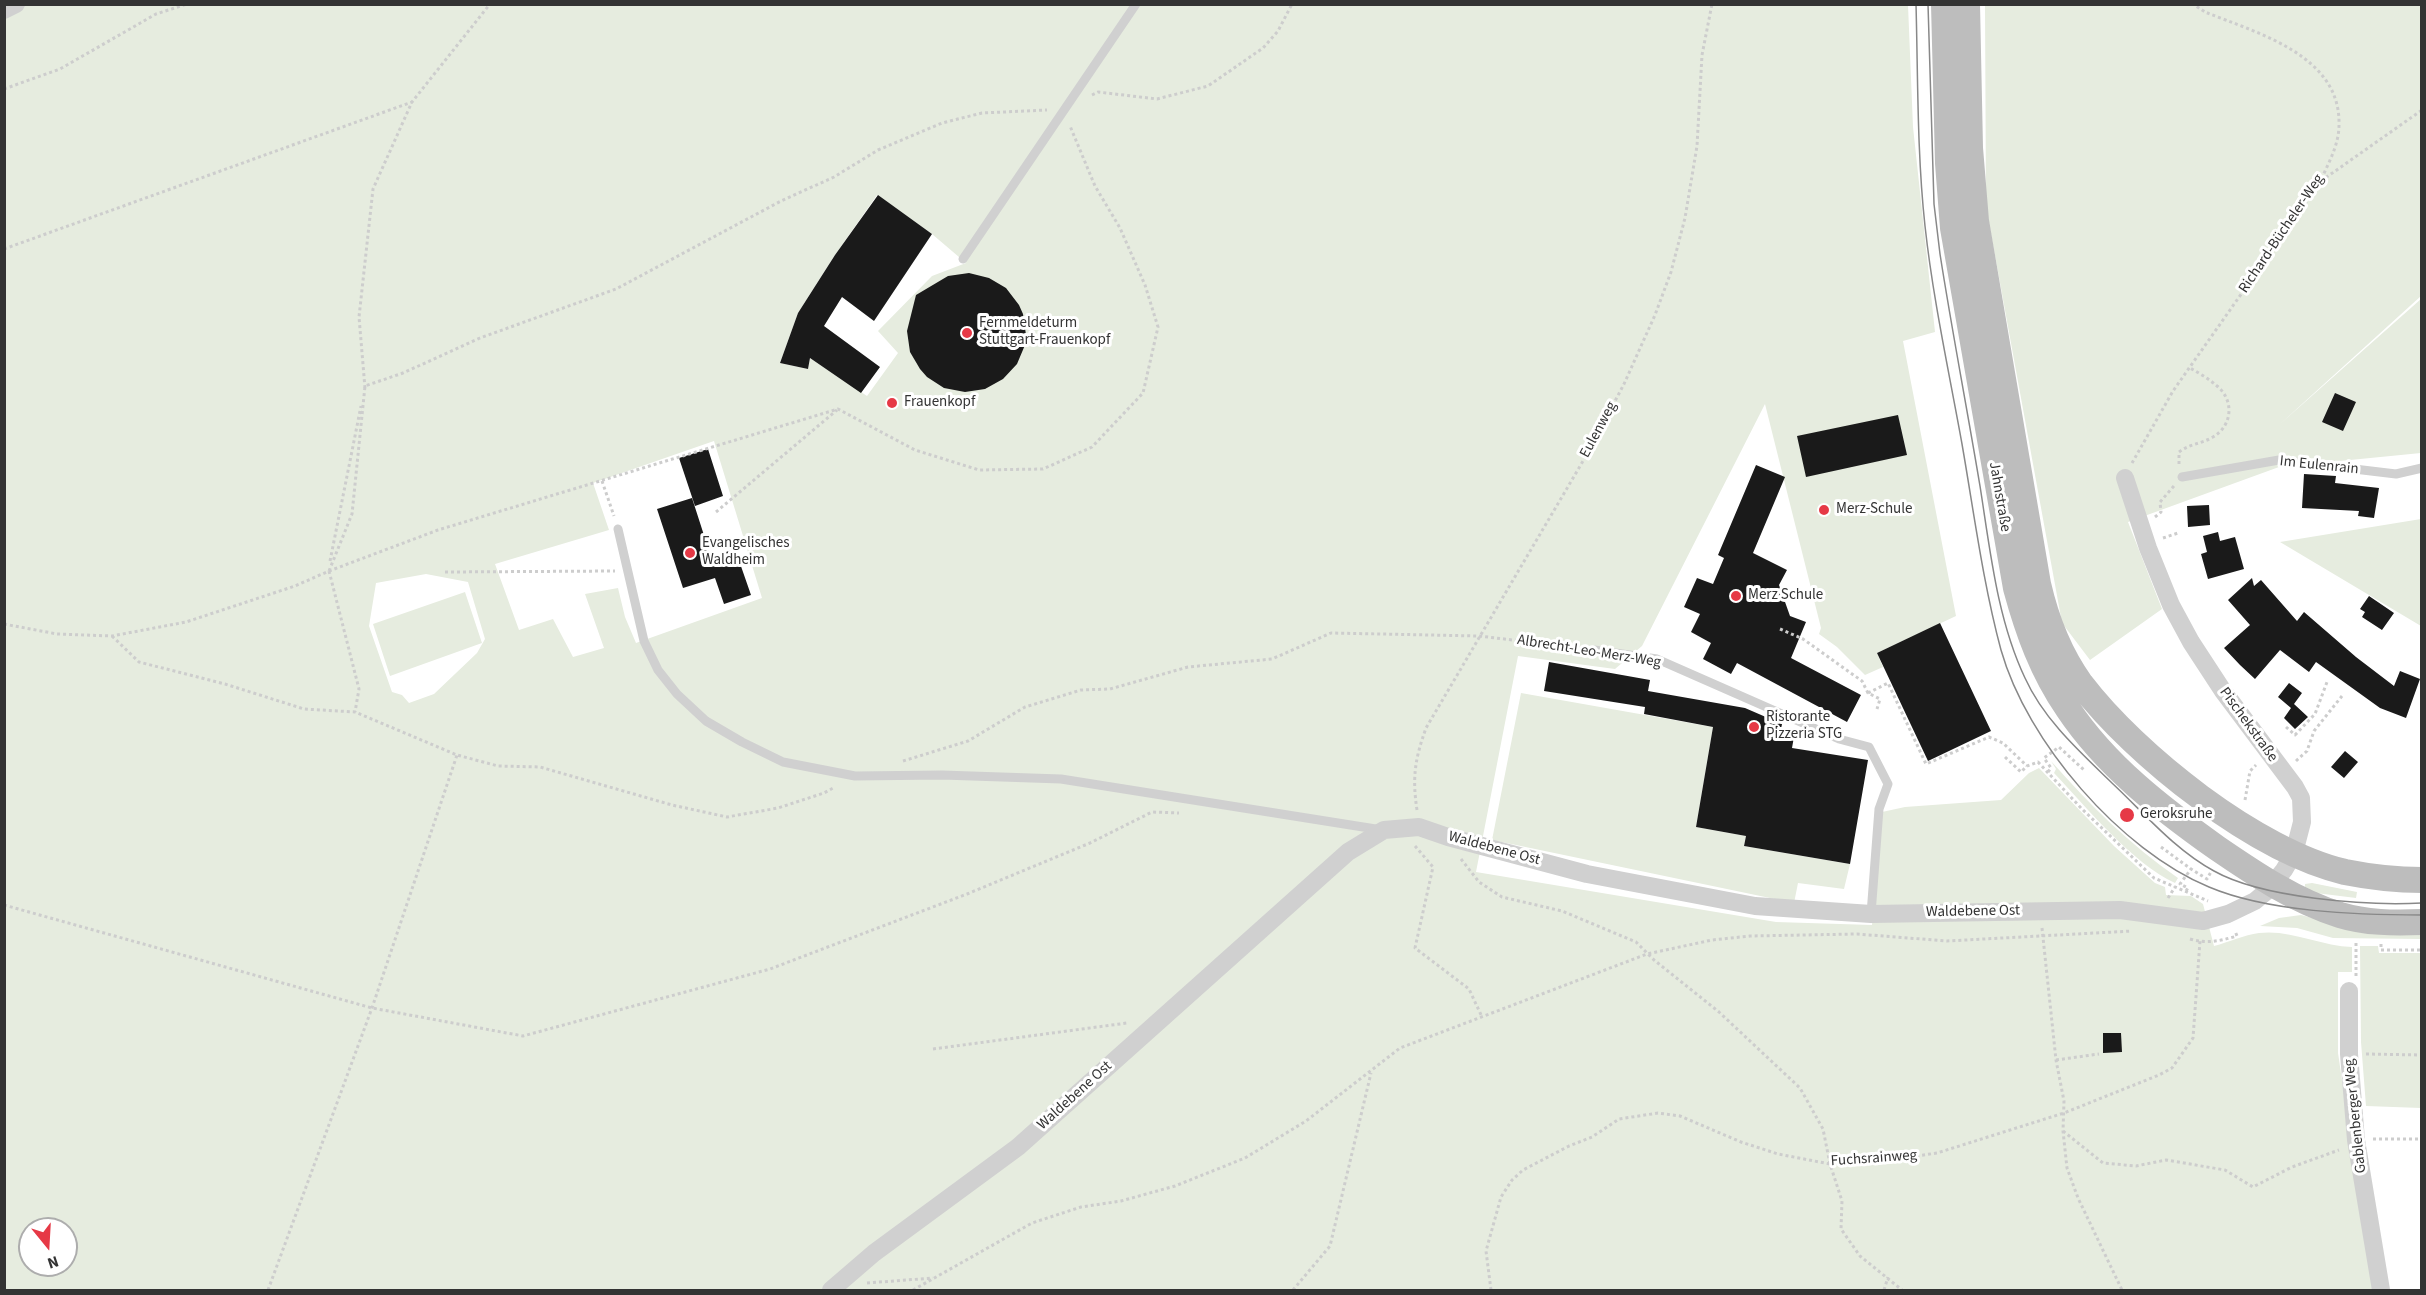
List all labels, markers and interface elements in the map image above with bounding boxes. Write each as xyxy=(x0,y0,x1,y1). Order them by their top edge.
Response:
street label: Richard-Bücheler-Weg xyxy=(2236,171,2328,297)
place label: Fernmeldeturm Stuttgart-Frauenkopf xyxy=(979,315,1110,350)
marker: Fernmeldeturm Stuttgart-Frauenkopf xyxy=(960,326,974,340)
place label: Frauenkopf xyxy=(904,394,975,412)
marker: Frauenkopf xyxy=(885,396,899,410)
street label: Eulenweg xyxy=(1577,399,1621,461)
street label: Im Eulenrain xyxy=(2279,453,2359,479)
street label: Jahnstraße xyxy=(1984,461,2014,533)
place label: Merz-Schule xyxy=(1836,501,1912,519)
marker: Merz-Schule xyxy=(1817,503,1831,517)
place label: Evangelisches Waldheim xyxy=(702,535,790,570)
marker: Evangelisches Waldheim xyxy=(683,546,697,560)
place label: Merz Schule xyxy=(1748,587,1823,605)
marker: Merz Schule xyxy=(1729,589,1743,603)
street label: Albrecht-Leo-Merz-Weg xyxy=(1516,632,1662,672)
street label: Pischekstraße xyxy=(2215,684,2281,766)
place label: Ristorante Pizzeria STG xyxy=(1766,709,1842,744)
marker: Ristorante Pizzeria STG xyxy=(1747,720,1761,734)
marker: Geroksruhe xyxy=(2118,806,2136,824)
place label: Geroksruhe xyxy=(2140,806,2213,824)
street label: Waldebene Ost xyxy=(1446,828,1542,870)
street label: Waldebene Ost xyxy=(1926,902,2020,922)
street label: Waldebene Ost xyxy=(1034,1058,1116,1134)
street label: Gablenberger Weg xyxy=(2341,1058,2371,1174)
street label: Fuchsrainweg xyxy=(1830,1147,1918,1171)
north arrow xyxy=(18,1217,78,1277)
text: N xyxy=(44,1250,61,1274)

